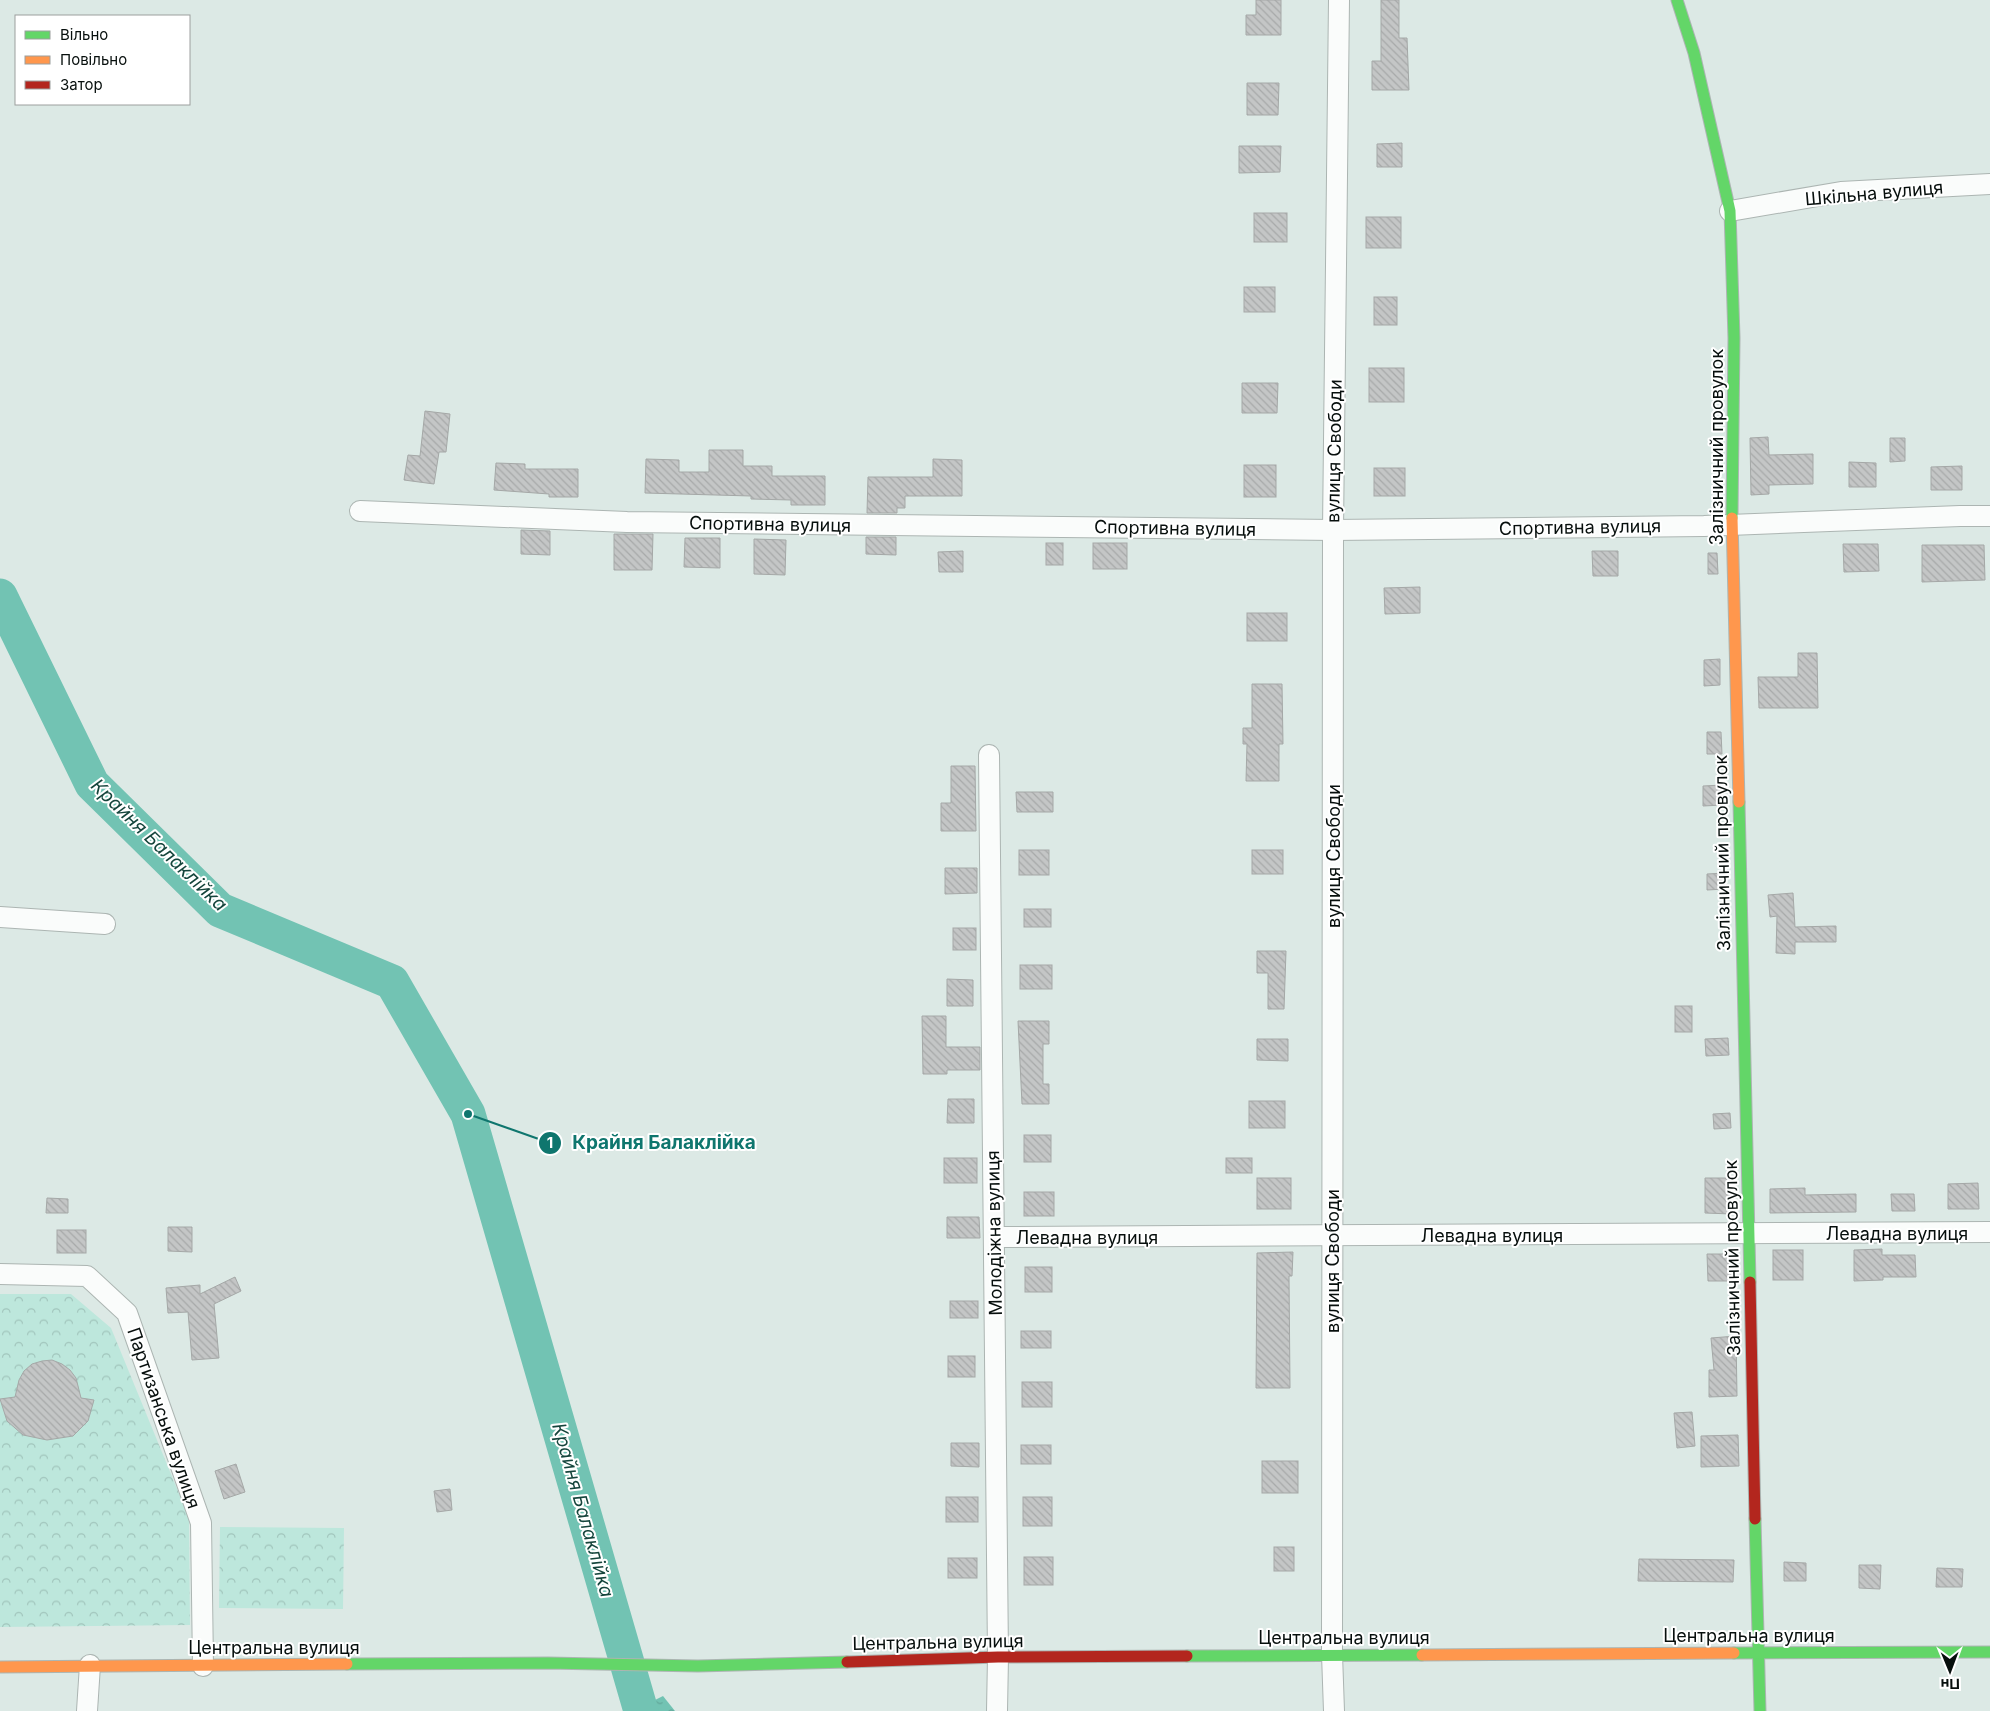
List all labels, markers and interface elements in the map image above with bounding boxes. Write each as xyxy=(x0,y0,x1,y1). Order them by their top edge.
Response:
legend xyxy=(15,15,190,105)
text: Вільно xyxy=(60,25,108,44)
text: Повільно xyxy=(60,50,127,69)
text: Затор xyxy=(60,75,103,94)
street label: Шкільна вулиця xyxy=(1804,176,1944,210)
street label: Залізничний провулок xyxy=(1706,349,1727,545)
street label: вулиця Свободи xyxy=(1322,379,1346,523)
street label: Спортивна вулиця xyxy=(689,512,851,536)
street label: Спортивна вулиця xyxy=(1499,515,1661,539)
street label: Спортивна вулиця xyxy=(1094,516,1256,540)
street label: Залізничний провулок xyxy=(1710,754,1734,951)
water label: Крайня Балаклійка xyxy=(86,774,232,916)
street label: вулиця Свободи xyxy=(1323,784,1344,928)
callout: Крайня Балаклійка xyxy=(537,1126,766,1160)
text: Крайня Балаклійка xyxy=(572,1131,756,1154)
text: 1 xyxy=(547,1133,553,1152)
street label: Молодіжна вулиця xyxy=(982,1150,1006,1316)
street label: Залізничний провулок xyxy=(1720,1159,1744,1356)
street label: вулиця Свободи xyxy=(1322,1189,1343,1333)
street label: Левадна вулиця xyxy=(1826,1223,1968,1244)
street label: Левадна вулиця xyxy=(1421,1225,1563,1246)
street label: Левадна вулиця xyxy=(1016,1227,1158,1248)
street label: Партизанська вулиця xyxy=(123,1325,205,1511)
water label: Крайня Балаклійка xyxy=(547,1420,619,1600)
street label: Центральна вулиця xyxy=(1663,1625,1835,1646)
street label: Центральна вулиця xyxy=(1258,1627,1430,1648)
street label: Центральна вулиця xyxy=(852,1630,1024,1654)
street label: Центральна вулиця xyxy=(188,1637,360,1658)
north arrow xyxy=(1925,1646,1975,1696)
text: Пн xyxy=(1940,1676,1960,1693)

